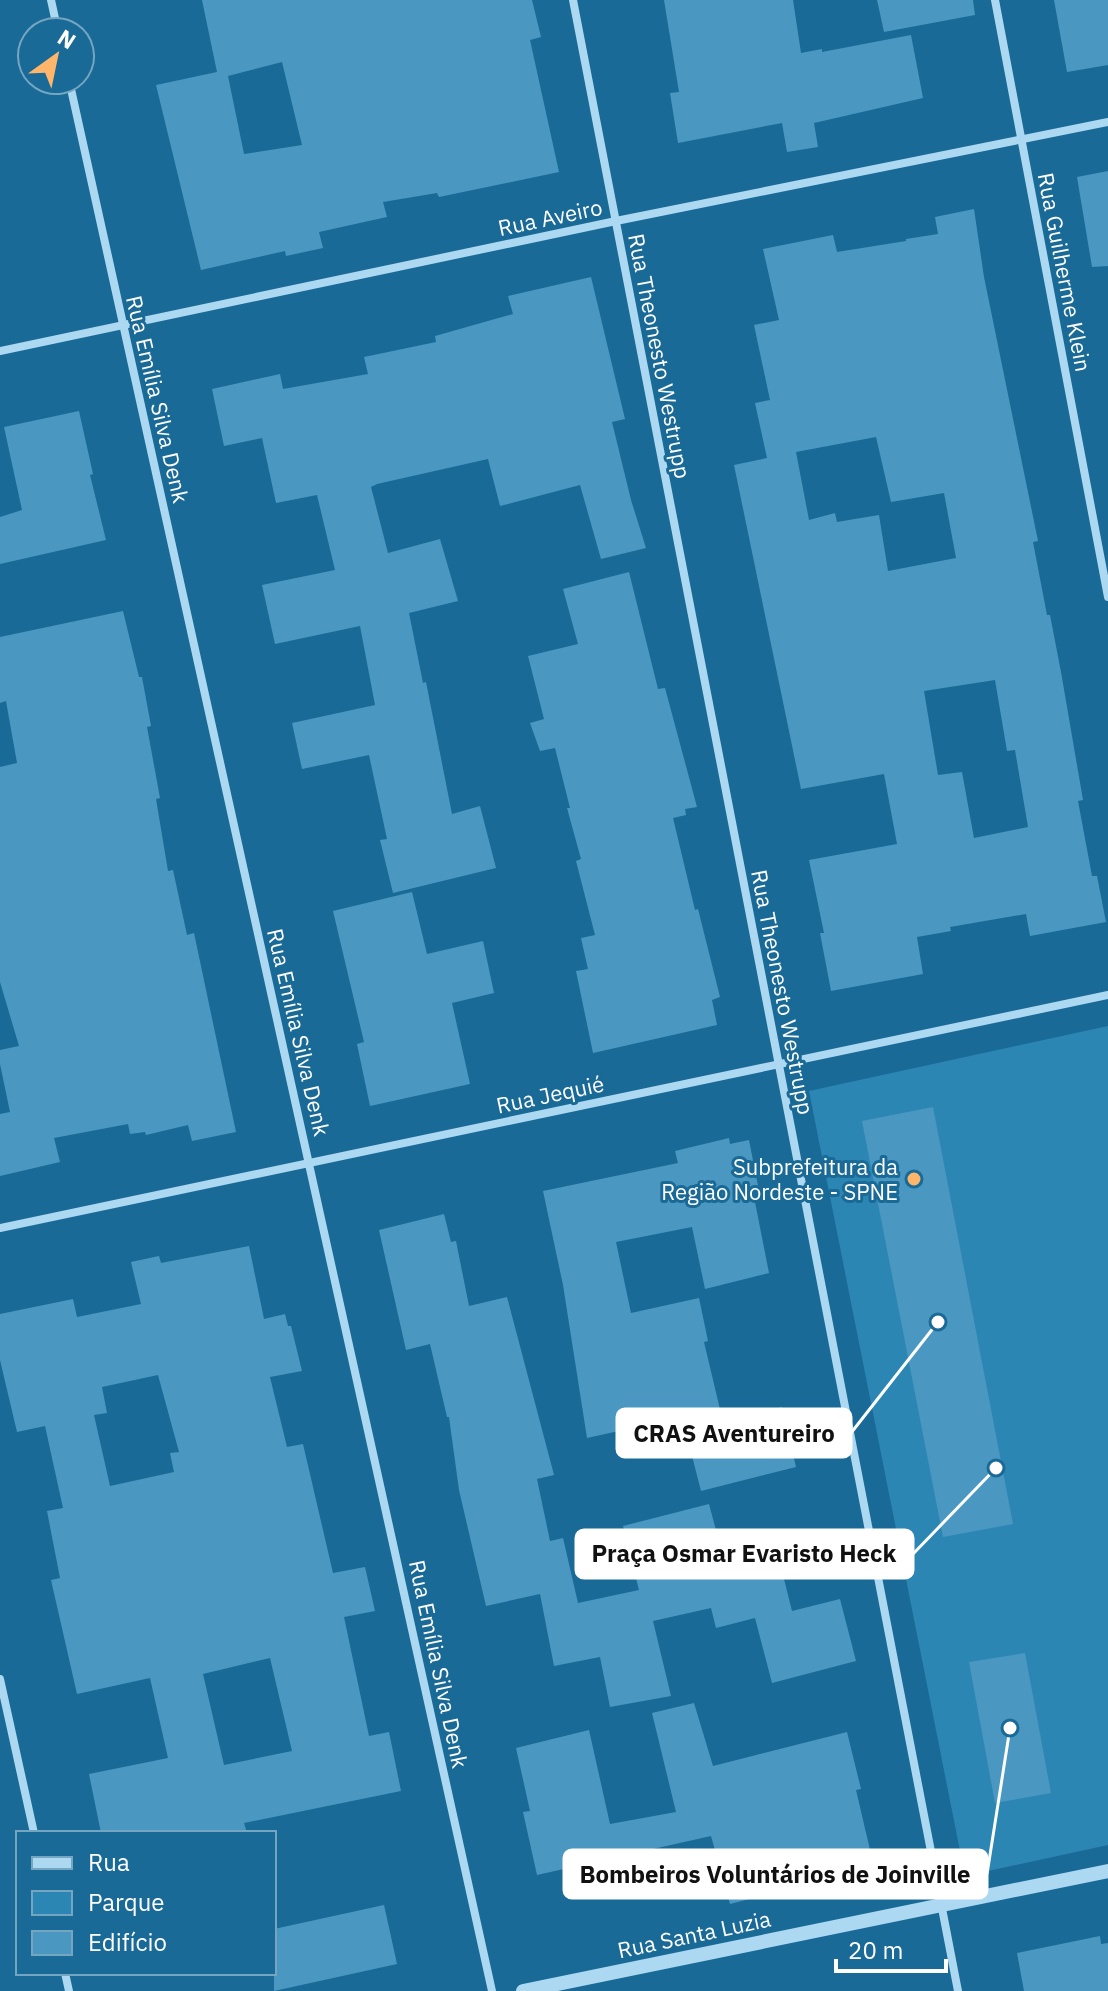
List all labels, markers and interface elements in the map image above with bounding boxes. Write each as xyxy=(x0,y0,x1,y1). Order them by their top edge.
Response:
north arrow xyxy=(16,16,96,96)
text: N xyxy=(53,22,82,55)
street label: Rua Guilherme Klein xyxy=(1032,170,1098,374)
street label: Rua Aveiro xyxy=(495,192,605,242)
street label: Rua Theonesto Westrupp xyxy=(622,231,698,481)
street label: Rua Emília Silva Denk xyxy=(120,292,196,506)
street label: Rua Theonesto Westrupp xyxy=(745,867,821,1117)
street label: Rua Emília Silva Denk xyxy=(261,925,337,1139)
street label: Rua Jequié xyxy=(493,1068,607,1120)
place label: Subprefeitura da Região Nordeste - SPNE xyxy=(661,1152,898,1206)
marker: Subprefeitura da Região Nordeste - SPNE xyxy=(905,1170,923,1188)
callout: CRAS Aventureiro xyxy=(617,1409,851,1457)
text: CRAS Aventureiro xyxy=(633,1417,835,1449)
callout: Praça Osmar Evaristo Heck xyxy=(576,1530,913,1578)
text: Praça Osmar Evaristo Heck xyxy=(592,1537,897,1569)
street label: Rua Emília Silva Denk xyxy=(403,1557,475,1771)
legend xyxy=(16,1831,276,1975)
text: Rua xyxy=(88,1846,130,1878)
callout: Bombeiros Voluntários de Joinville xyxy=(564,1850,987,1898)
text: Bombeiros Voluntários de Joinville xyxy=(580,1858,970,1890)
text: Parque xyxy=(88,1886,165,1918)
street label: Rua Santa Luzia xyxy=(615,1904,774,1964)
scale bar xyxy=(836,1923,946,1973)
text: Edifício xyxy=(88,1926,167,1958)
text: 20 m xyxy=(848,1934,903,1966)

